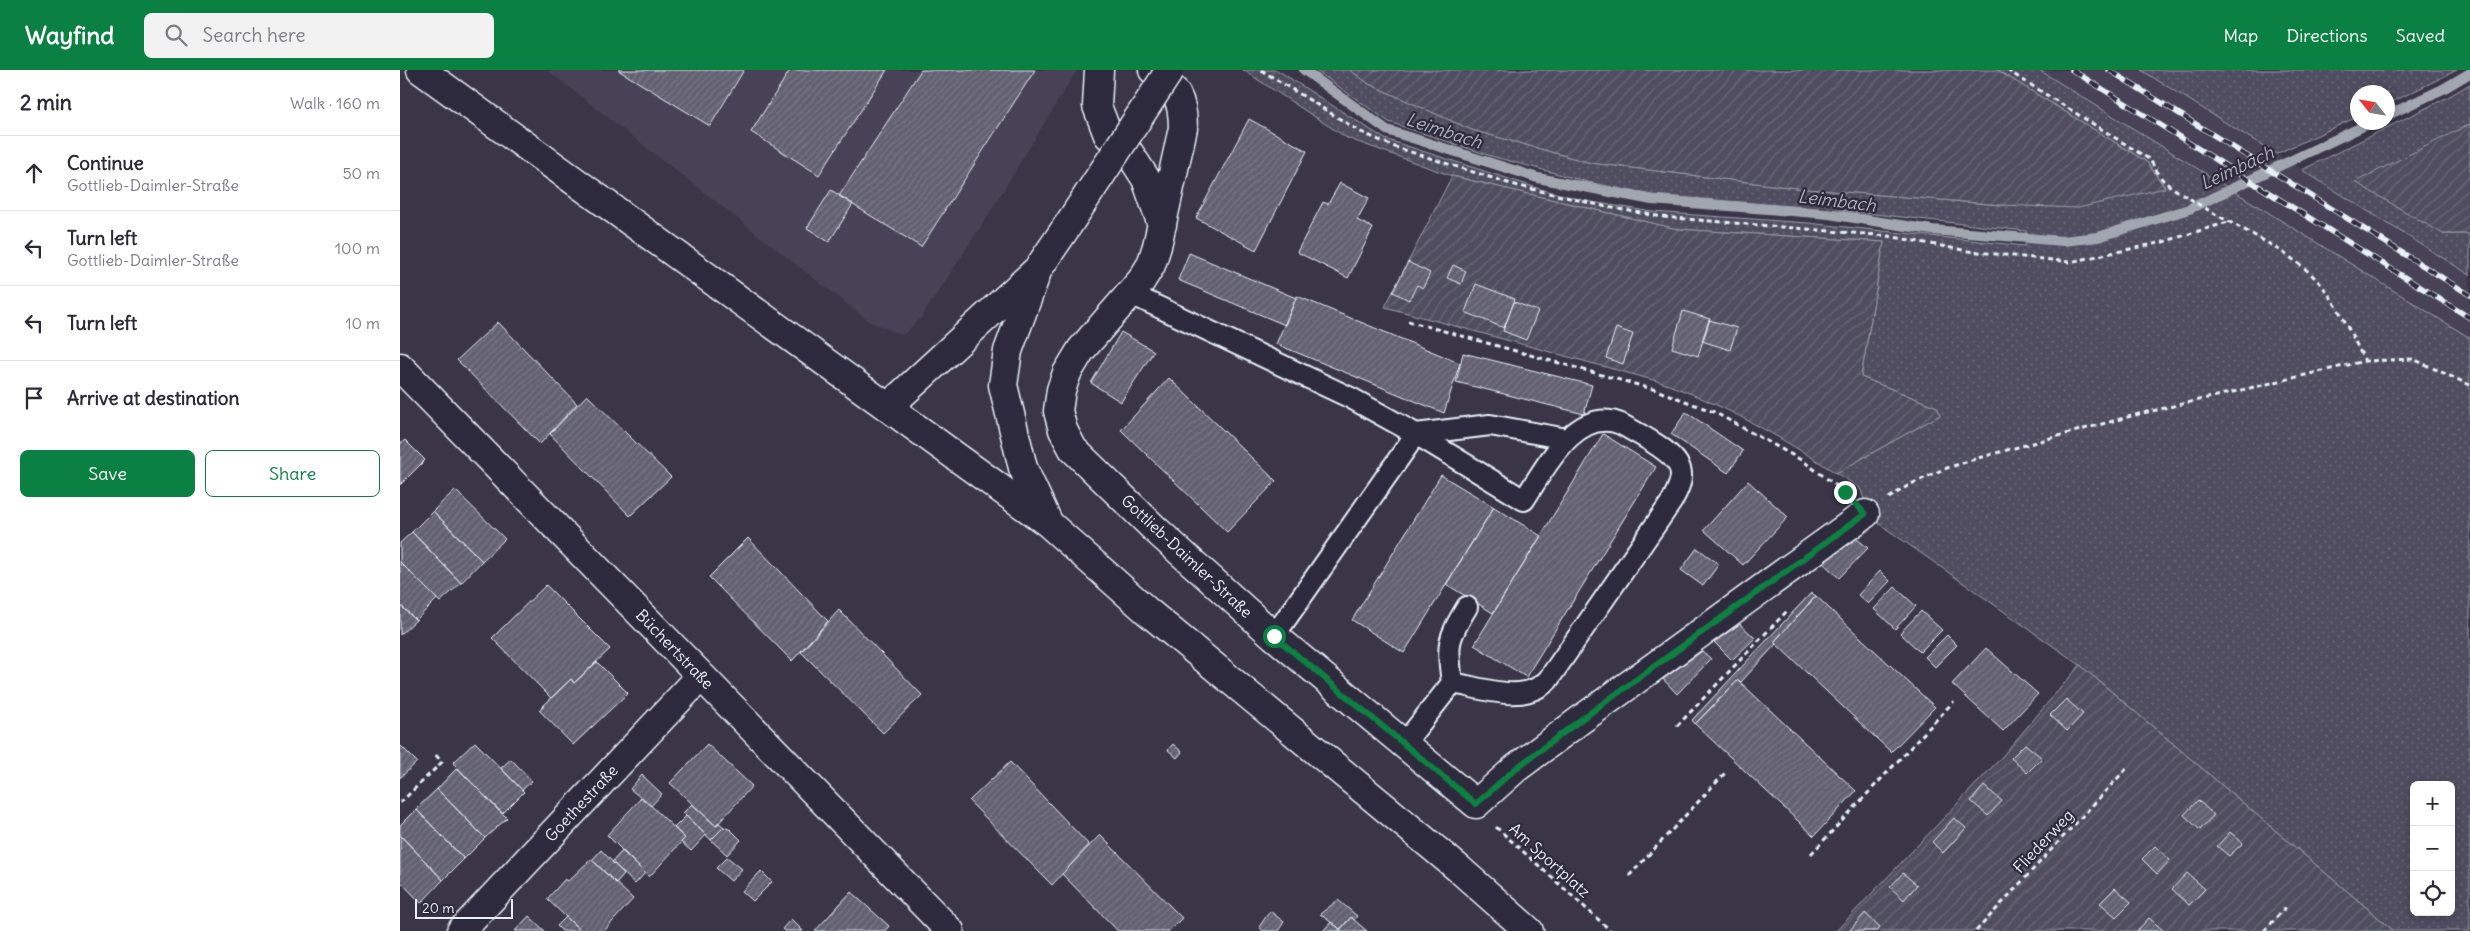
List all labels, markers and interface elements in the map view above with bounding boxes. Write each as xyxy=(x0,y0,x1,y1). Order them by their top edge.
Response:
search box xyxy=(144,13,494,58)
text: Wayfind xyxy=(25,20,114,50)
icon: search xyxy=(162,21,190,49)
text: Search here xyxy=(202,23,306,47)
text: Map xyxy=(2223,24,2258,47)
text: Directions xyxy=(2286,24,2368,47)
text: Saved xyxy=(2396,24,2445,47)
north arrow xyxy=(2350,85,2395,130)
text: 2 min xyxy=(20,89,72,116)
text: Walk · 160 m xyxy=(290,93,380,113)
water label: Leimbach xyxy=(1403,107,1486,154)
water label: Leimbach xyxy=(2196,140,2278,195)
text: Continue xyxy=(67,151,144,175)
icon: ahead xyxy=(20,159,48,187)
text: 50 m xyxy=(342,163,380,183)
text: Gottlieb-Daimler-Straße xyxy=(67,175,239,195)
water label: Leimbach xyxy=(1797,184,1878,217)
text: Turn left xyxy=(67,226,137,250)
icon: left xyxy=(20,234,48,262)
text: 100 m xyxy=(335,238,380,258)
text: Gottlieb-Daimler-Straße xyxy=(67,250,239,270)
icon: left xyxy=(20,309,48,337)
text: Turn left xyxy=(67,311,137,335)
text: 10 m xyxy=(345,313,380,333)
icon: arrive xyxy=(20,384,48,412)
text: Arrive at destination xyxy=(67,386,240,410)
button: Save xyxy=(20,450,195,497)
button: Share xyxy=(205,450,380,497)
route end xyxy=(1834,481,1857,504)
street label: Gottlieb-Daimler-Straße xyxy=(1117,490,1257,622)
street label: Büchertstraße xyxy=(632,605,718,693)
route start xyxy=(1263,625,1286,648)
street label: Goethestraße xyxy=(540,760,622,846)
map controls xyxy=(2410,781,2455,916)
button: + xyxy=(2410,781,2455,826)
street label: Fliederweg xyxy=(2009,805,2077,877)
street label: Am Sportplatz xyxy=(1505,818,1595,902)
button: − xyxy=(2410,826,2455,871)
button: locate xyxy=(2410,871,2455,916)
scale bar xyxy=(415,896,512,919)
text: 20 m xyxy=(422,899,455,917)

